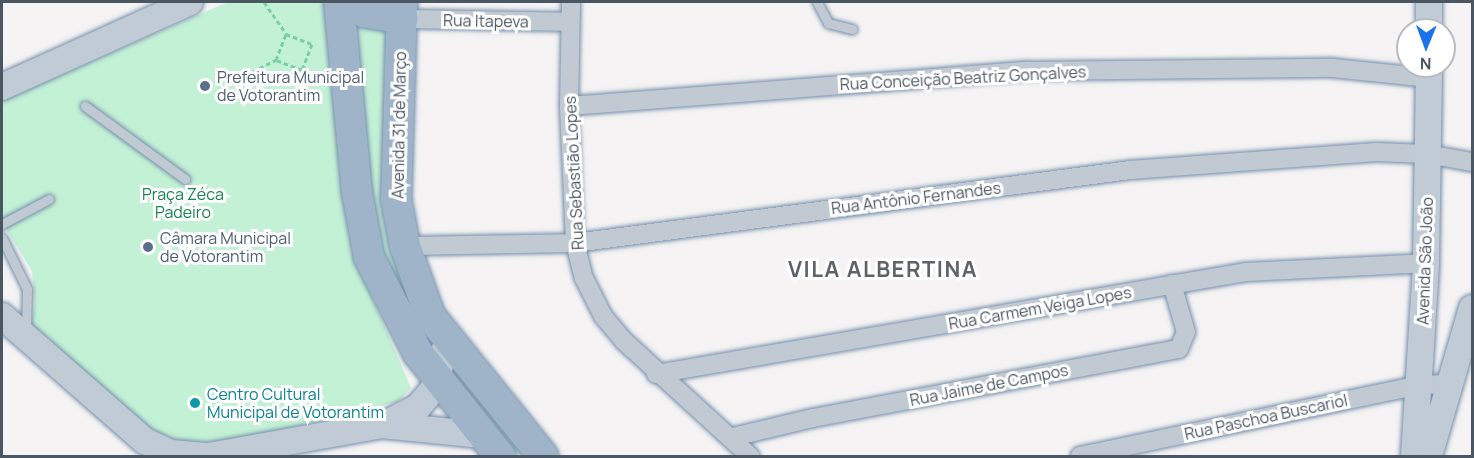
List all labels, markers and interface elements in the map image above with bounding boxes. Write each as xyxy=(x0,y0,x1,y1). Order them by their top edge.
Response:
street label: Rua Itapeva xyxy=(443,11,529,31)
north arrow xyxy=(1396,18,1456,78)
street label: Avenida 31 de Março xyxy=(388,51,410,199)
text: N xyxy=(1420,53,1432,75)
street label: Rua Conceição Beatriz Gonçalves xyxy=(839,62,1087,94)
place label: Prefeitura Municipal de Votorantim xyxy=(217,67,364,105)
marker: Prefeitura Municipal de Votorantim xyxy=(198,79,212,93)
street label: Rua Sebastião Lopes xyxy=(560,95,588,251)
street label: Rua Antônio Fernandes xyxy=(830,178,1002,218)
park label: Praça Zéca Padeiro xyxy=(142,184,224,222)
street label: Avenida São João xyxy=(1413,197,1437,325)
place label: Câmara Municipal de Votorantim xyxy=(160,228,291,266)
marker: Câmara Municipal de Votorantim xyxy=(141,240,155,254)
district label: VILA ALBERTINA xyxy=(788,257,978,283)
street label: Rua Carmem Veiga Lopes xyxy=(947,282,1133,334)
street label: Rua Jaime de Campos xyxy=(908,360,1070,410)
place label: Centro Cultural Municipal de Votorantim xyxy=(207,384,384,422)
street label: Rua Paschoa Buscariol xyxy=(1183,390,1349,444)
marker: Centro Cultural Municipal de Votorantim xyxy=(188,396,202,410)

